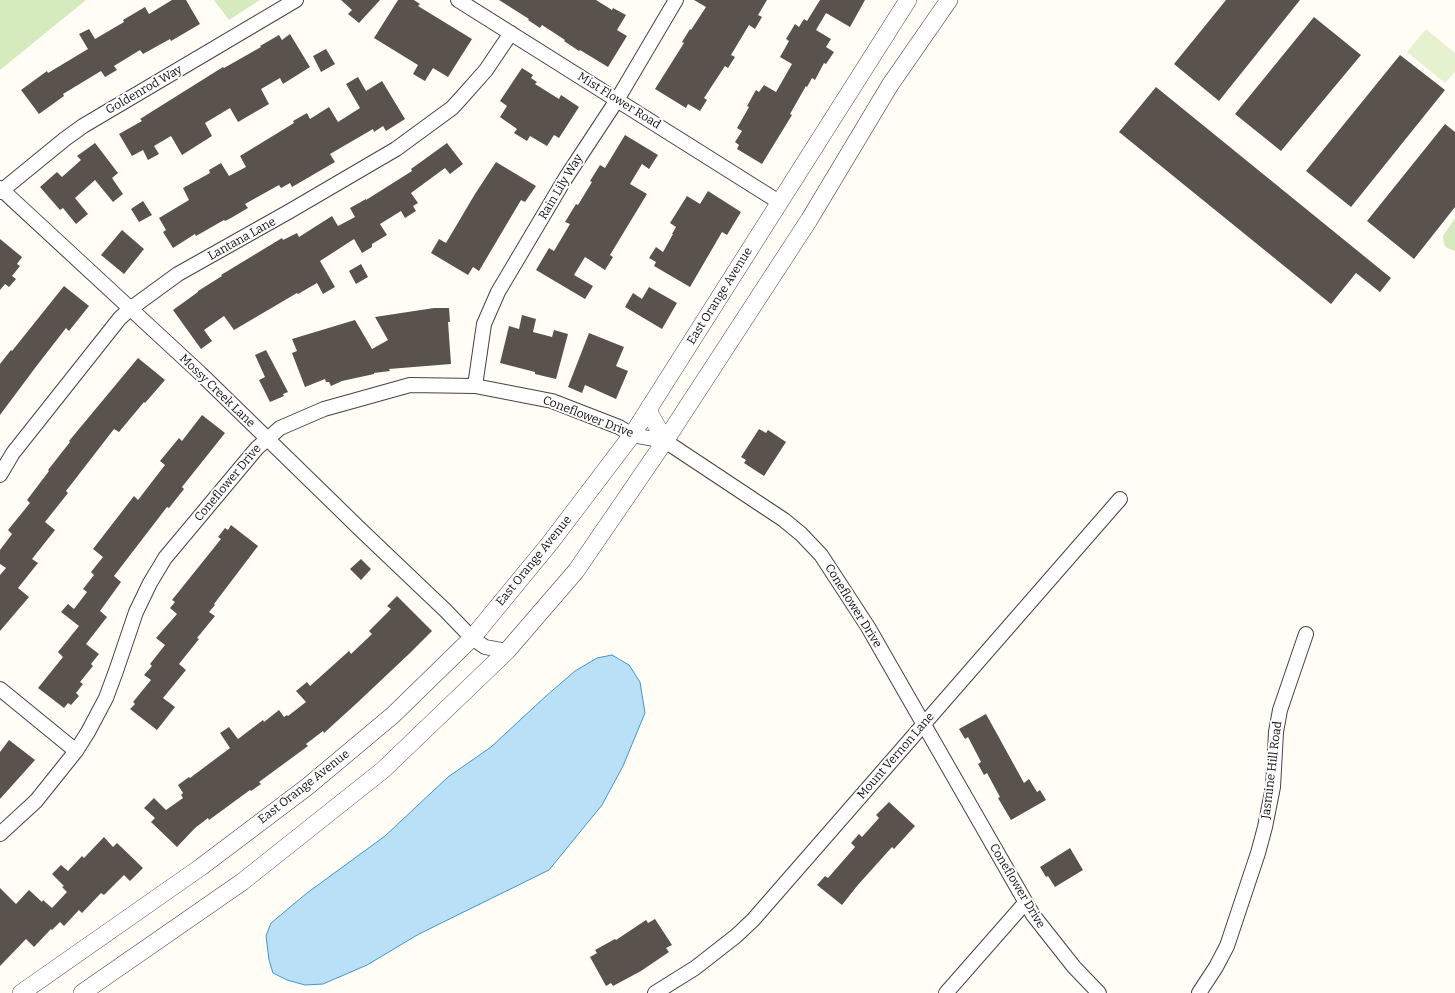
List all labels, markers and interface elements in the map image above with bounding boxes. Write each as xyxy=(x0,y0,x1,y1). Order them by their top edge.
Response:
street label: Goldenrod Way xyxy=(103,62,185,118)
street label: Mist Flower Road xyxy=(575,70,663,132)
street label: Rain Lily Way xyxy=(536,152,586,222)
street label: Lantana Lane xyxy=(206,214,278,264)
street label: East Orange Avenue xyxy=(684,245,756,347)
street label: Mossy Creek Lane xyxy=(176,351,258,431)
street label: Coneflower Drive xyxy=(541,393,635,441)
street label: Coneflower Drive xyxy=(192,442,264,524)
street label: East Orange Avenue xyxy=(493,513,575,609)
street label: Coneflower Drive xyxy=(821,561,885,651)
street label: Mount Vernon Lane xyxy=(854,710,938,802)
street label: Jasmine Hill Road xyxy=(1259,720,1285,820)
street label: East Orange Avenue xyxy=(256,747,352,827)
street label: Coneflower Drive xyxy=(986,841,1048,931)

